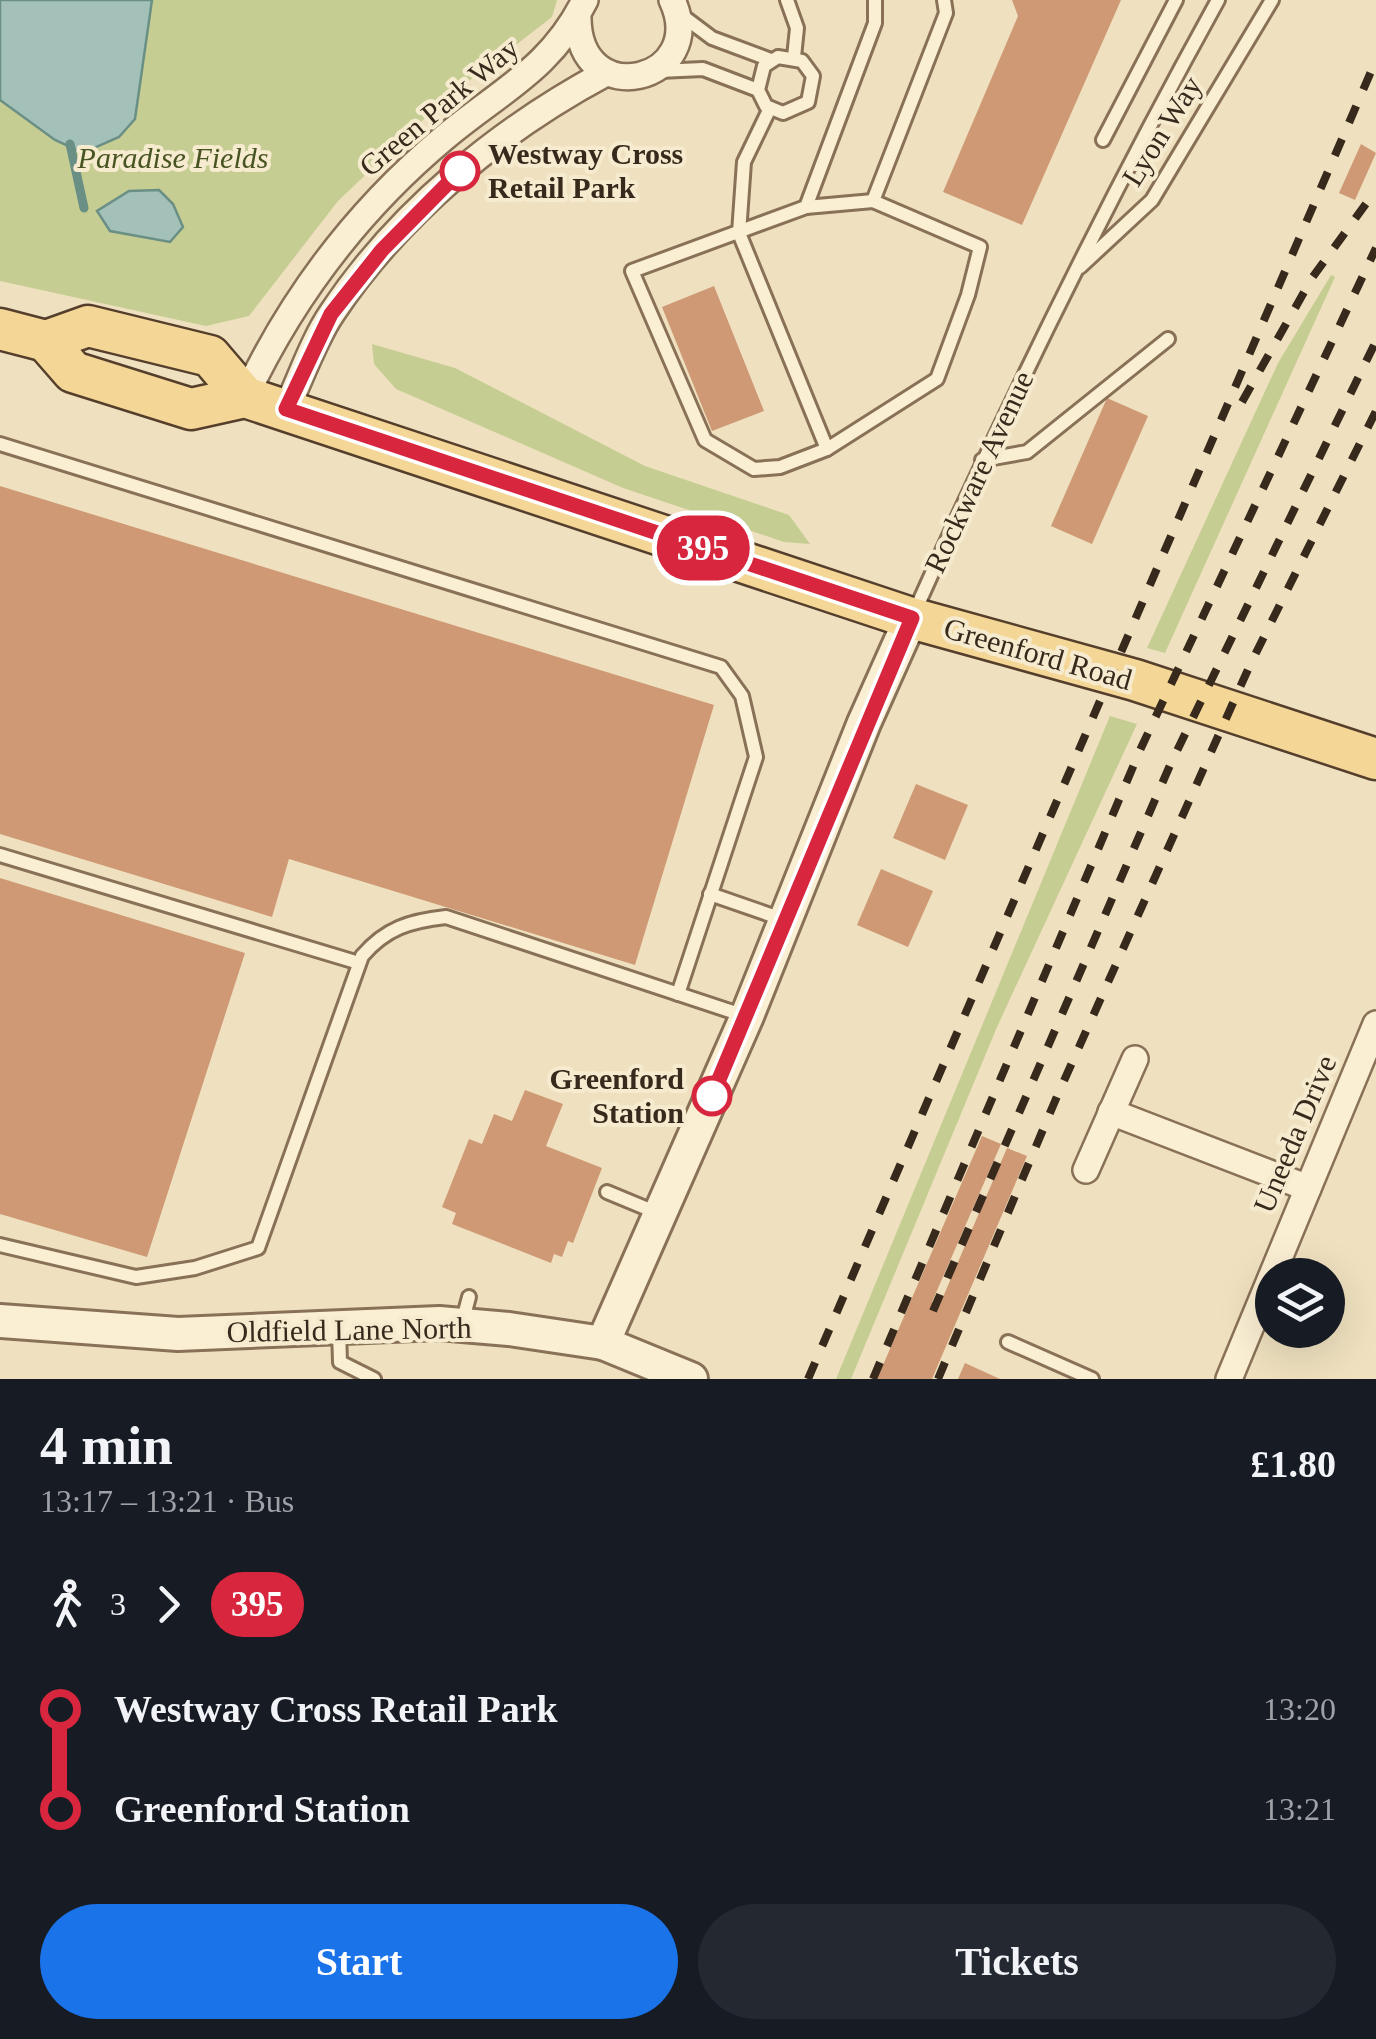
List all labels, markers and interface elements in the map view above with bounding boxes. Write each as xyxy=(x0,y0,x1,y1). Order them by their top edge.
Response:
street label: Green Park Way xyxy=(353,31,525,183)
street label: Lyon Way xyxy=(1115,70,1208,192)
place label: Westway Cross Retail Park xyxy=(488,137,683,204)
park label: Paradise Fields xyxy=(77,141,268,174)
marker: Westway Cross Retail Park xyxy=(441,152,479,190)
street label: Rockware Avenue xyxy=(917,366,1040,578)
line badge: 395 xyxy=(646,516,760,580)
text: 395 xyxy=(677,529,729,568)
street label: Greenford Road xyxy=(940,611,1136,696)
street label: Uneeda Drive xyxy=(1247,1050,1342,1217)
place label: Greenford Station xyxy=(550,1062,684,1129)
marker: Greenford Station xyxy=(693,1077,731,1115)
map controls xyxy=(1255,1258,1345,1348)
button: layers xyxy=(1255,1258,1345,1348)
street label: Oldfield Lane North xyxy=(226,1311,472,1348)
text: 4 min xyxy=(40,1415,173,1476)
text: £1.80 xyxy=(1251,1443,1336,1485)
text: 13:17 – 13:21 · Bus xyxy=(40,1483,294,1519)
icon: walk xyxy=(40,1577,95,1632)
icon: forward xyxy=(141,1577,196,1632)
text: 395 xyxy=(231,1585,284,1624)
text: 3 xyxy=(110,1586,126,1622)
text: Westway Cross Retail Park xyxy=(114,1688,558,1730)
text: 13:20 xyxy=(1263,1691,1336,1727)
text: Greenford Station xyxy=(114,1788,410,1830)
text: 13:21 xyxy=(1263,1791,1336,1827)
button: Start xyxy=(40,1904,678,2019)
button: Tickets xyxy=(698,1904,1336,2019)

